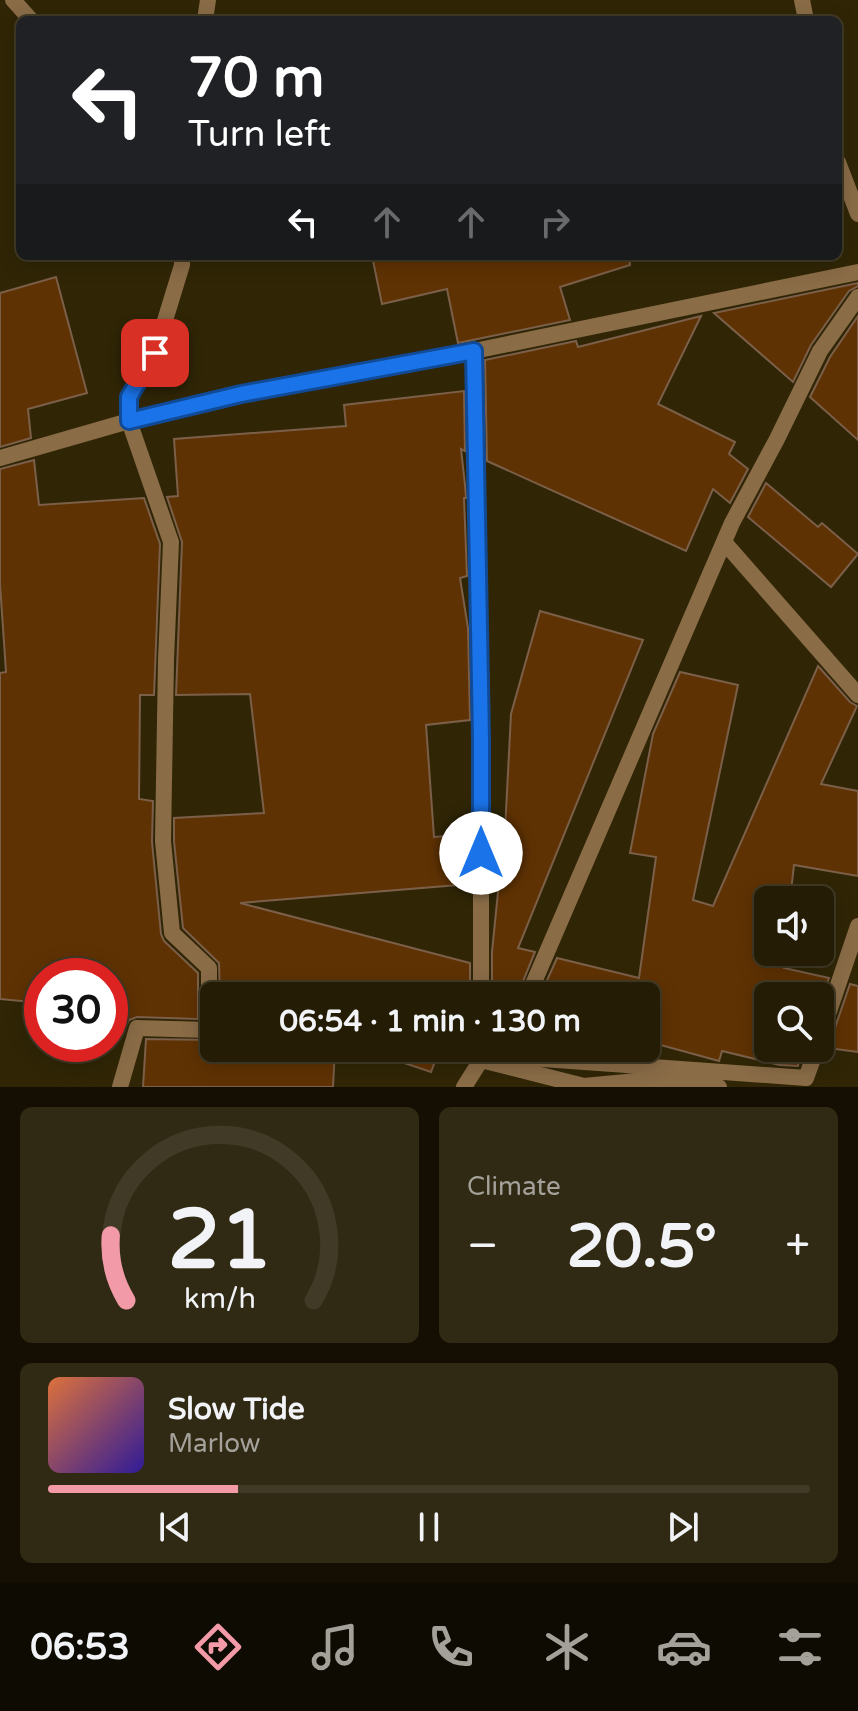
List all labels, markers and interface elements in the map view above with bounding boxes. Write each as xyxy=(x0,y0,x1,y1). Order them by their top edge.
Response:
text: 70 m xyxy=(188,45,324,112)
icon: left xyxy=(56,48,160,152)
text: Turn left xyxy=(188,113,331,156)
icon: left xyxy=(281,200,325,244)
icon: ahead xyxy=(365,200,409,244)
icon: ahead xyxy=(449,200,493,244)
icon: right xyxy=(533,200,577,244)
pin xyxy=(121,319,189,387)
icon: arrive xyxy=(133,331,177,375)
position arrow xyxy=(439,811,523,895)
map controls xyxy=(754,886,834,1062)
button: sound xyxy=(754,886,834,966)
speed limit sign: 30 xyxy=(24,958,128,1062)
button: search xyxy=(754,982,834,1062)
text: 06:54 · 1 min · 130 m xyxy=(279,1003,581,1040)
text: Climate xyxy=(467,1171,561,1202)
text: 21 xyxy=(167,1191,272,1291)
text: 20.5° xyxy=(567,1211,717,1283)
text: − xyxy=(467,1220,498,1273)
text: + xyxy=(785,1220,810,1273)
text: km/h xyxy=(184,1282,255,1316)
text: Slow Tide xyxy=(168,1391,305,1428)
text: Marlow xyxy=(168,1428,260,1459)
icon: previous xyxy=(153,1505,197,1549)
icon: pause xyxy=(407,1505,451,1549)
icon: next xyxy=(661,1505,705,1549)
icon: directions xyxy=(190,1619,246,1675)
icon: music xyxy=(307,1619,363,1675)
icon: phone xyxy=(423,1619,479,1675)
icon: climate xyxy=(539,1619,595,1675)
icon: car xyxy=(656,1619,712,1675)
icon: filters xyxy=(772,1619,828,1675)
text: 06:53 xyxy=(30,1626,130,1669)

